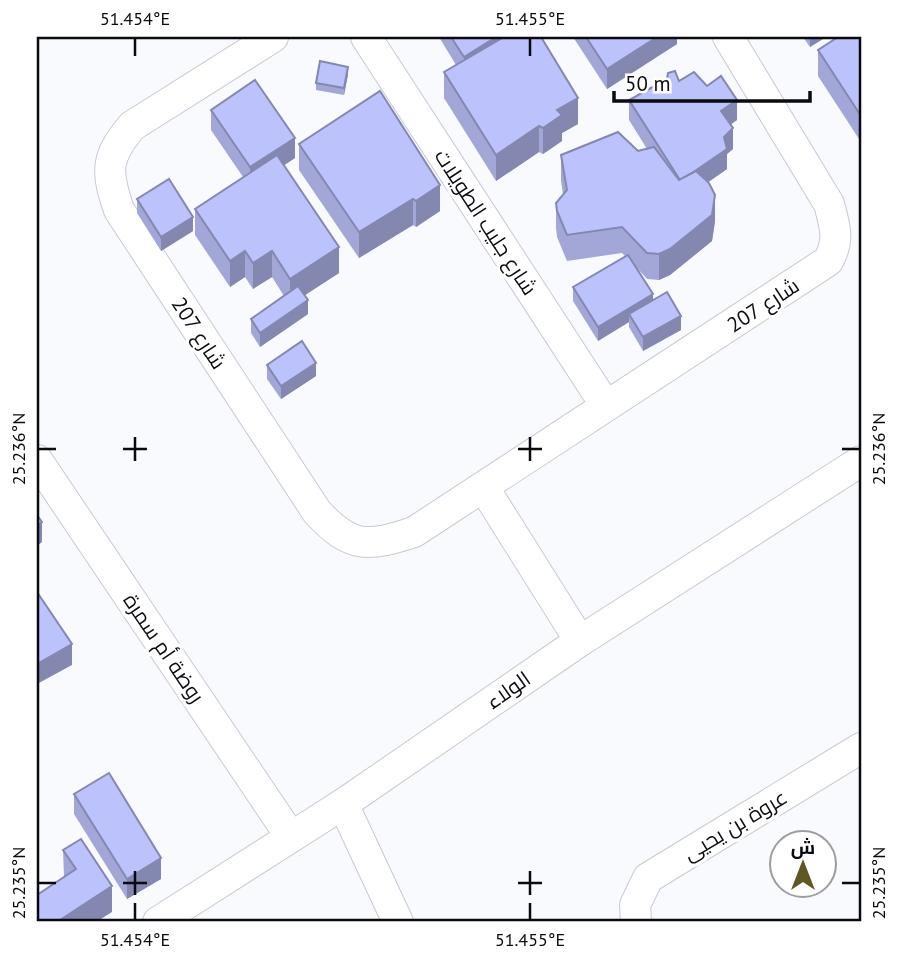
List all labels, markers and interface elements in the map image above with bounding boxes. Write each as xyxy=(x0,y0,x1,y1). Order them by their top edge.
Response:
text: 51.454°E xyxy=(100,7,170,30)
text: 51.455°E xyxy=(495,7,565,30)
scale bar xyxy=(614,60,810,104)
text: 50 m xyxy=(625,70,671,97)
street label: شارع جليب الطويلات xyxy=(428,144,543,301)
street label: شارع 207 xyxy=(722,272,805,339)
street label: شارع 207 xyxy=(165,292,232,375)
text: 25.236°N xyxy=(7,413,30,485)
text: 25.236°N xyxy=(867,413,890,485)
street label: روضة أم سمرة xyxy=(117,588,211,709)
street label: الولاء xyxy=(480,665,536,715)
street label: عروة بن يحيى xyxy=(678,783,792,867)
north arrow xyxy=(768,830,838,900)
text: ش xyxy=(791,835,815,859)
text: 25.235°N xyxy=(7,847,30,919)
text: 25.235°N xyxy=(867,847,890,919)
text: 51.454°E xyxy=(100,928,170,951)
text: 51.455°E xyxy=(495,928,565,951)

